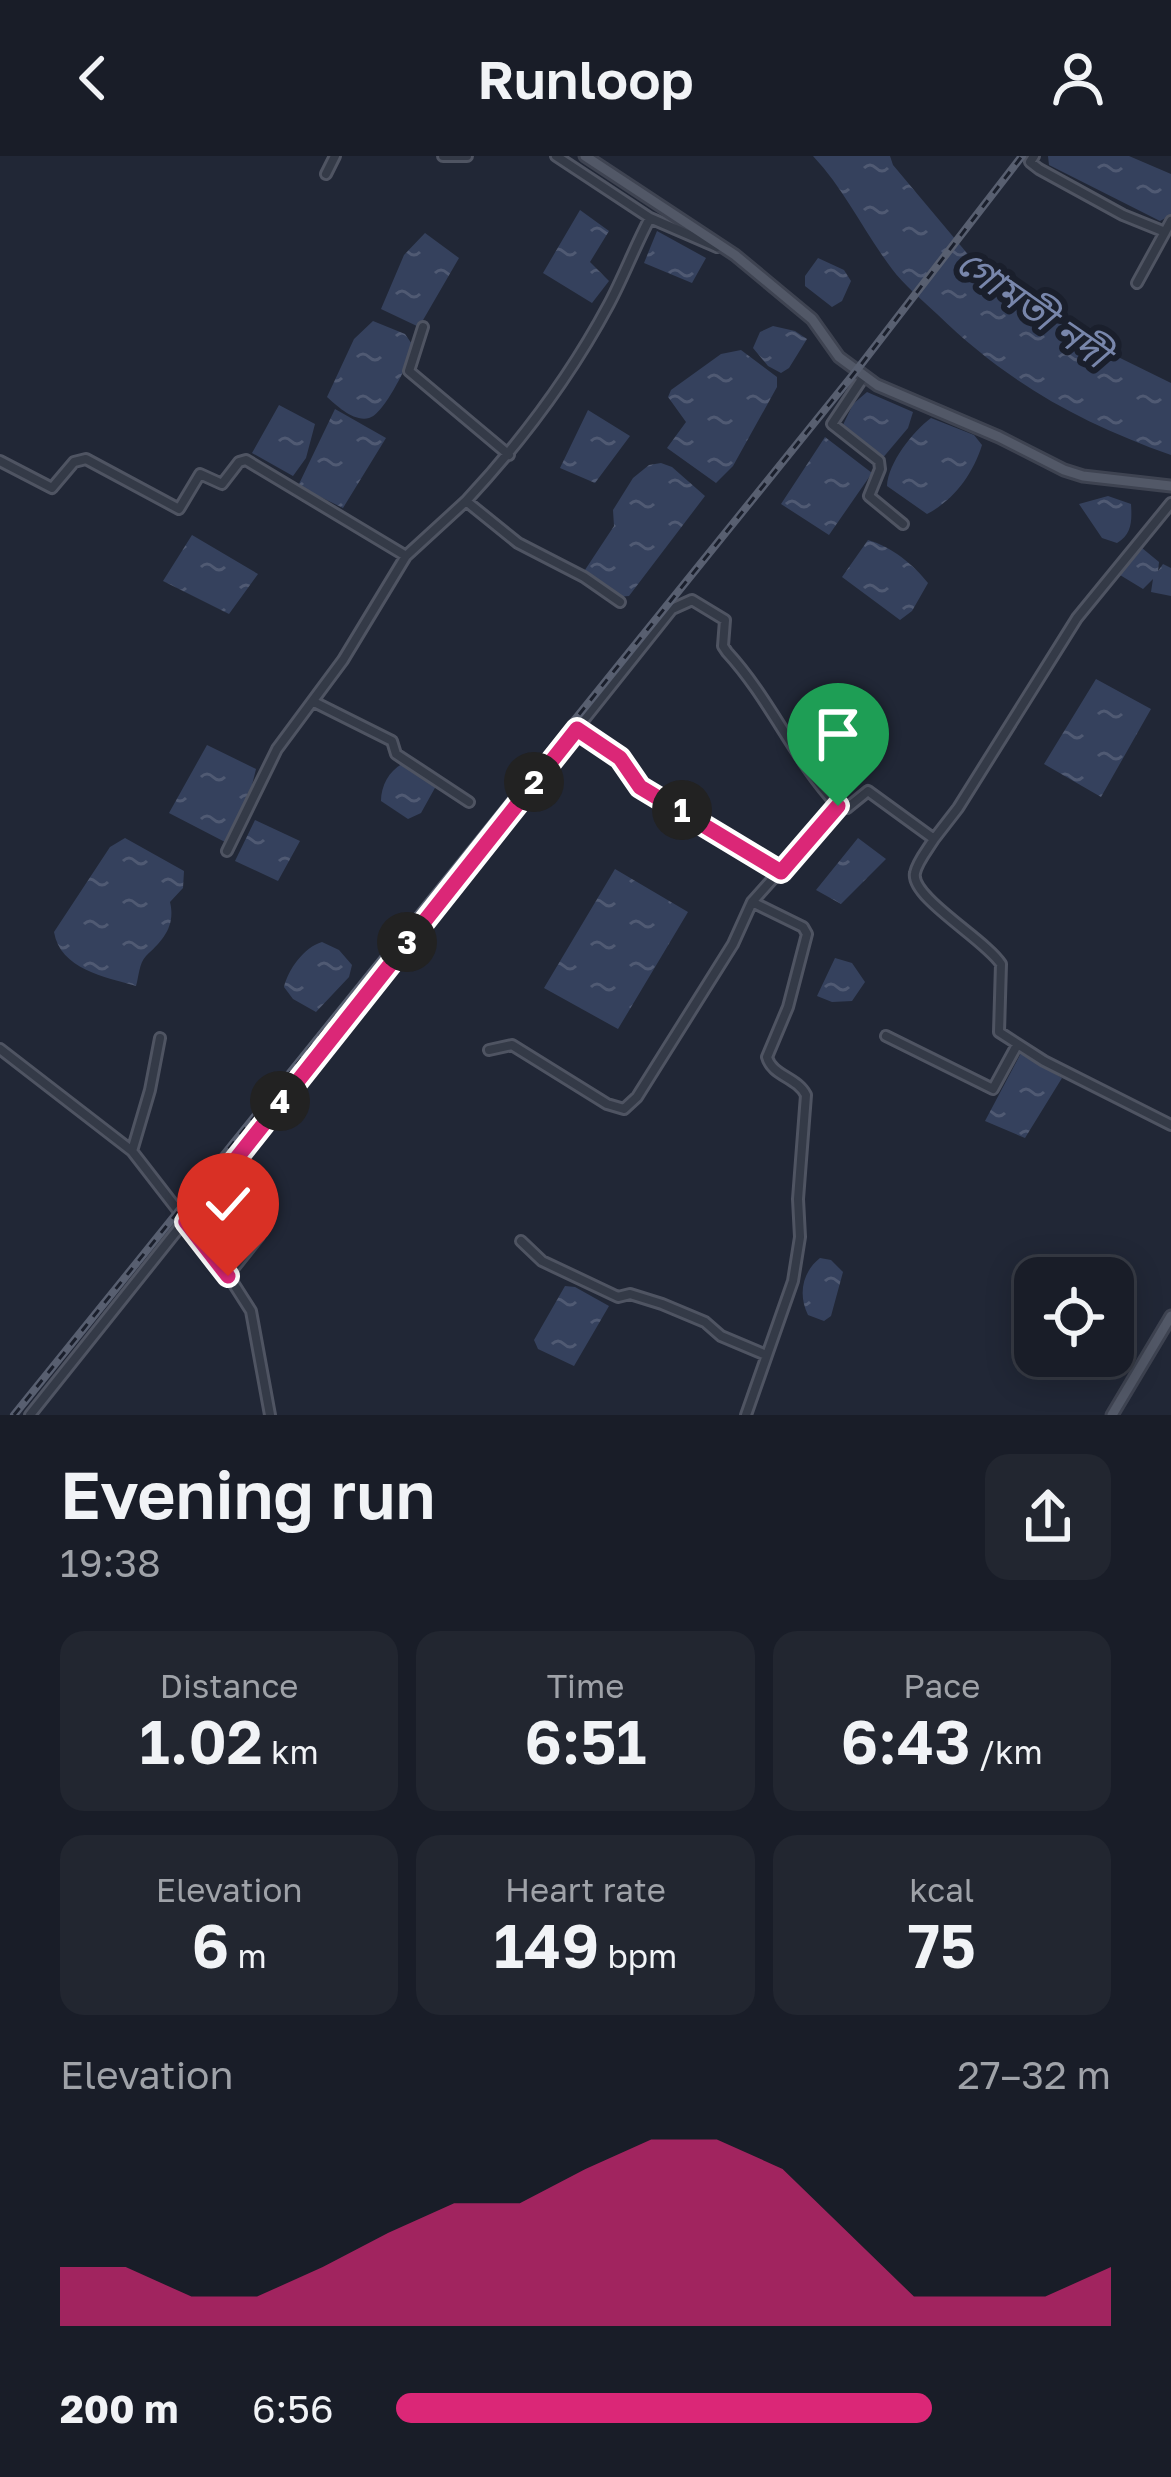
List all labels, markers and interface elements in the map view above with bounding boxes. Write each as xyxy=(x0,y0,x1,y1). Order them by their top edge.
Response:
icon: back xyxy=(60,45,126,111)
icon: person xyxy=(1045,45,1111,111)
text: Runloop xyxy=(477,46,694,111)
water label: গোমতী নদী xyxy=(948,238,1124,381)
pin xyxy=(787,683,889,806)
icon: arrive xyxy=(805,701,871,767)
pin: 2 xyxy=(504,752,564,812)
text: 2 xyxy=(524,762,544,801)
pin: 1 xyxy=(652,780,712,840)
text: 1 xyxy=(674,790,691,829)
pin: 3 xyxy=(377,912,437,972)
text: 3 xyxy=(397,922,417,961)
pin: 4 xyxy=(250,1071,310,1131)
text: 4 xyxy=(270,1081,290,1120)
pin xyxy=(177,1153,279,1276)
icon: check xyxy=(195,1171,261,1237)
map controls xyxy=(1014,1257,1134,1377)
button: locate xyxy=(1014,1257,1134,1377)
text: Evening run xyxy=(60,1454,435,1534)
button: share xyxy=(985,1454,1111,1580)
text: 19:38 xyxy=(60,1539,161,1586)
text: Distance xyxy=(160,1666,299,1705)
text: Time xyxy=(547,1666,624,1705)
text: Pace xyxy=(903,1666,980,1705)
text: 1.02 xyxy=(140,1705,263,1777)
text: 6:51 xyxy=(524,1705,647,1777)
text: 6:43 xyxy=(841,1705,971,1777)
text: km xyxy=(263,1732,319,1771)
text: /km xyxy=(971,1732,1043,1771)
text: Elevation xyxy=(156,1870,303,1909)
text: Heart rate xyxy=(505,1870,666,1909)
text: kcal xyxy=(909,1870,974,1909)
text: 6 xyxy=(192,1909,229,1981)
text: 149 xyxy=(494,1909,599,1981)
text: 75 xyxy=(908,1909,976,1981)
text: m xyxy=(229,1936,267,1975)
text: bpm xyxy=(599,1936,677,1975)
text: Elevation xyxy=(60,2051,233,2098)
text: 27–32 m xyxy=(957,2051,1111,2098)
text: 200 m xyxy=(60,2385,178,2432)
text: 6:56 xyxy=(252,2385,334,2432)

